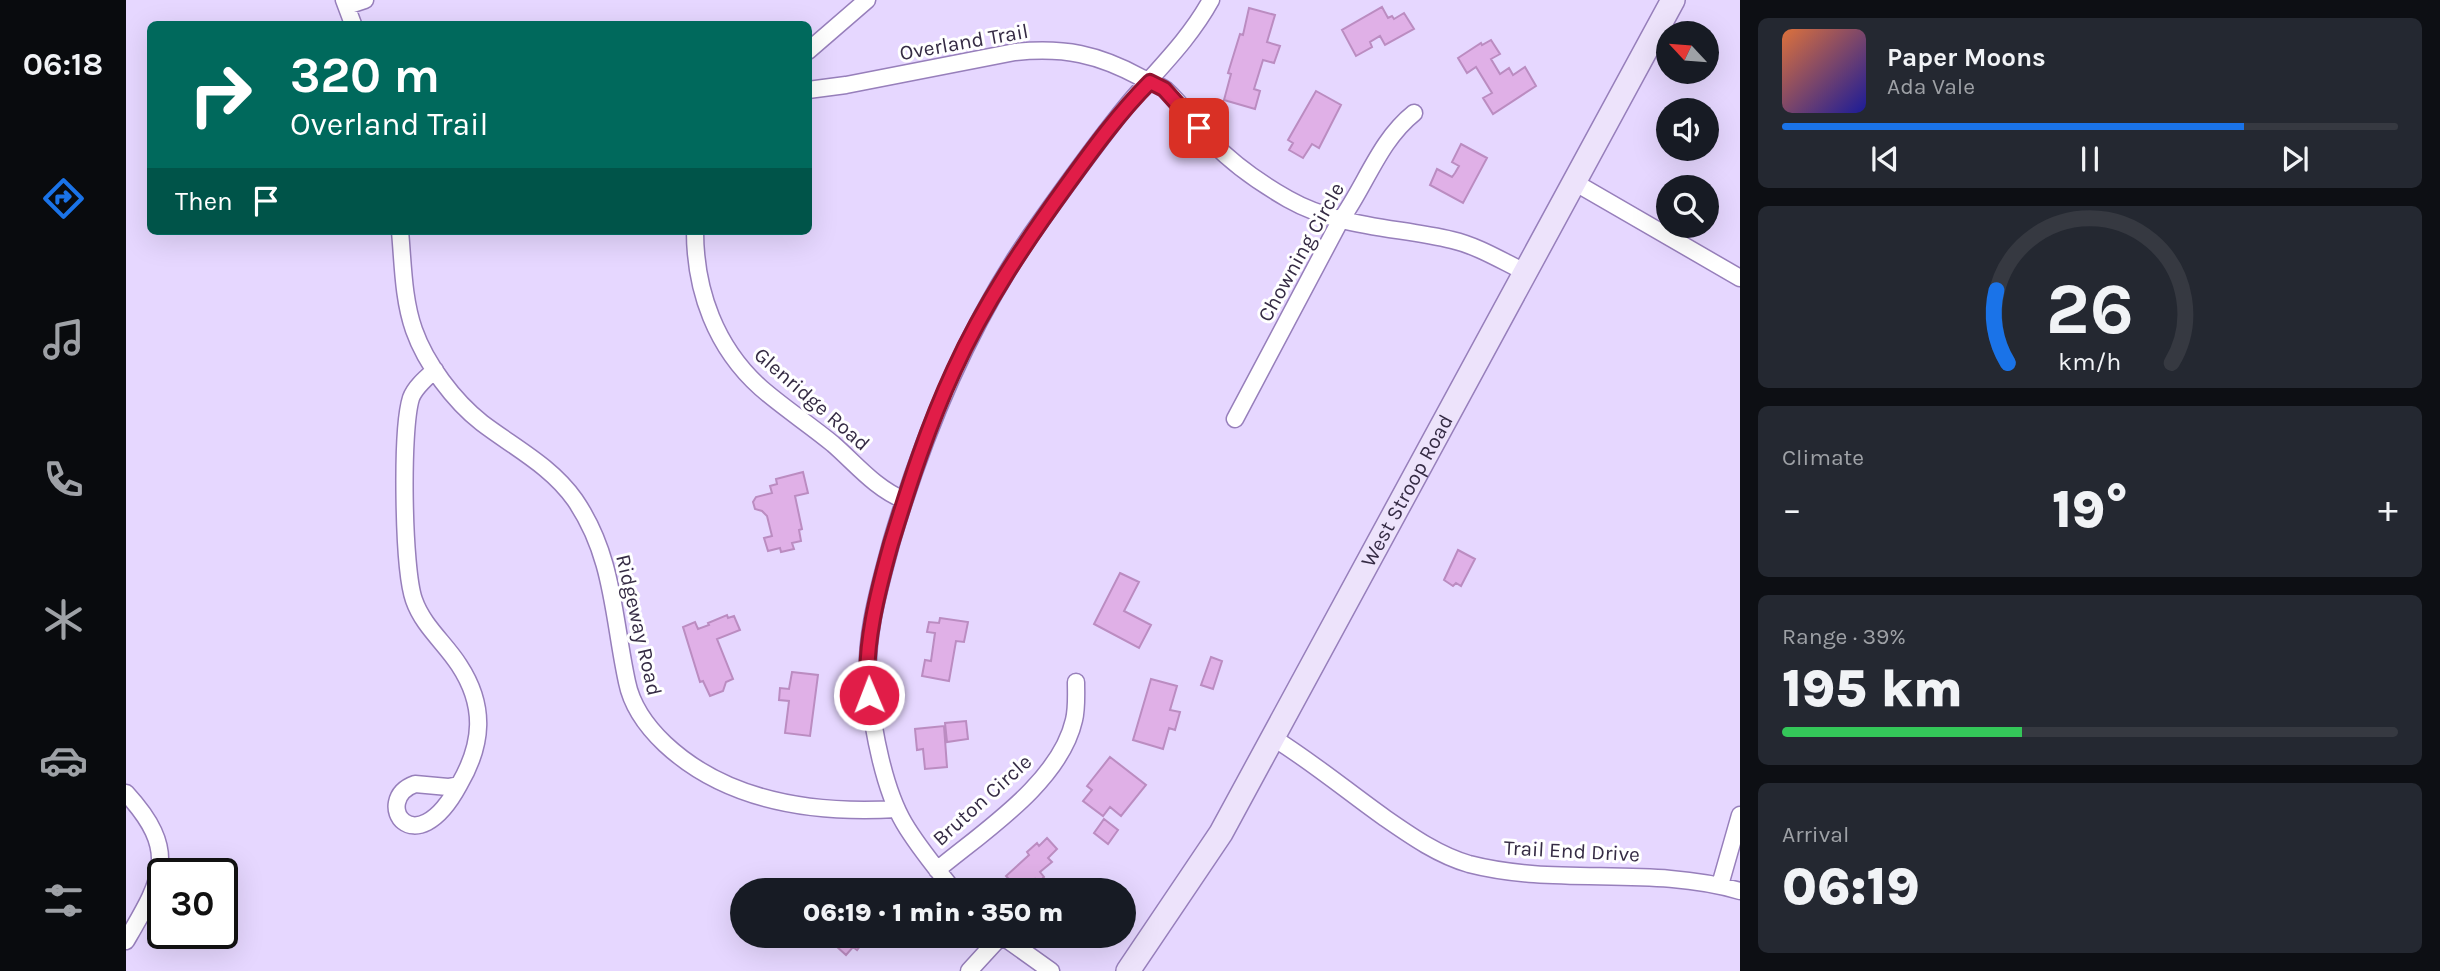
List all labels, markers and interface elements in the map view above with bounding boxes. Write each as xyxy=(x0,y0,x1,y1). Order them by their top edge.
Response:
street label: Overland Trail xyxy=(898,19,1030,65)
north arrow xyxy=(1656,21,1718,84)
map controls xyxy=(1656,21,1719,238)
text: Paper Moons xyxy=(1887,42,2046,73)
text: 06:18 xyxy=(23,46,103,83)
text: 320 m xyxy=(290,47,440,104)
icon: right xyxy=(175,49,266,140)
text: Ada Vale xyxy=(1887,73,1975,100)
pin xyxy=(1169,98,1229,158)
button: sound xyxy=(1656,98,1719,161)
text: Overland Trail xyxy=(290,106,489,143)
icon: arrive xyxy=(1180,109,1218,147)
icon: previous xyxy=(1866,140,1904,178)
icon: pause xyxy=(2071,140,2109,178)
icon: next xyxy=(2276,140,2314,178)
icon: directions xyxy=(39,174,88,223)
button: search xyxy=(1656,175,1719,238)
street label: Chowning Circle xyxy=(1253,178,1349,326)
icon: arrive xyxy=(247,182,285,220)
text: Then xyxy=(175,186,233,217)
text: 26 xyxy=(2046,267,2134,352)
icon: music xyxy=(39,315,88,364)
street label: Glenridge Road xyxy=(749,342,875,456)
text: km/h xyxy=(2058,347,2122,376)
street label: West Stroop Road xyxy=(1356,410,1458,571)
text: Climate xyxy=(1782,444,1864,471)
icon: phone xyxy=(39,455,88,504)
text: 19° xyxy=(2052,479,2128,540)
text: − xyxy=(1782,487,1802,532)
text: + xyxy=(2378,487,2398,532)
street label: Ridgeway Road xyxy=(611,552,667,698)
icon: climate xyxy=(39,595,88,644)
text: Range · 39% xyxy=(1782,623,1906,650)
position arrow xyxy=(832,658,906,732)
text: 195 km xyxy=(1782,658,1963,719)
icon: car xyxy=(39,736,88,785)
street label: Bruton Circle xyxy=(928,749,1036,851)
text: Arrival xyxy=(1782,821,1849,848)
street label: Trail End Drive xyxy=(1503,835,1641,867)
text: 06:19 xyxy=(1782,856,1920,917)
speed limit sign: 30 xyxy=(147,858,238,949)
icon: filters xyxy=(39,876,88,925)
text: 06:19 · 1 min · 350 m xyxy=(803,897,1063,928)

